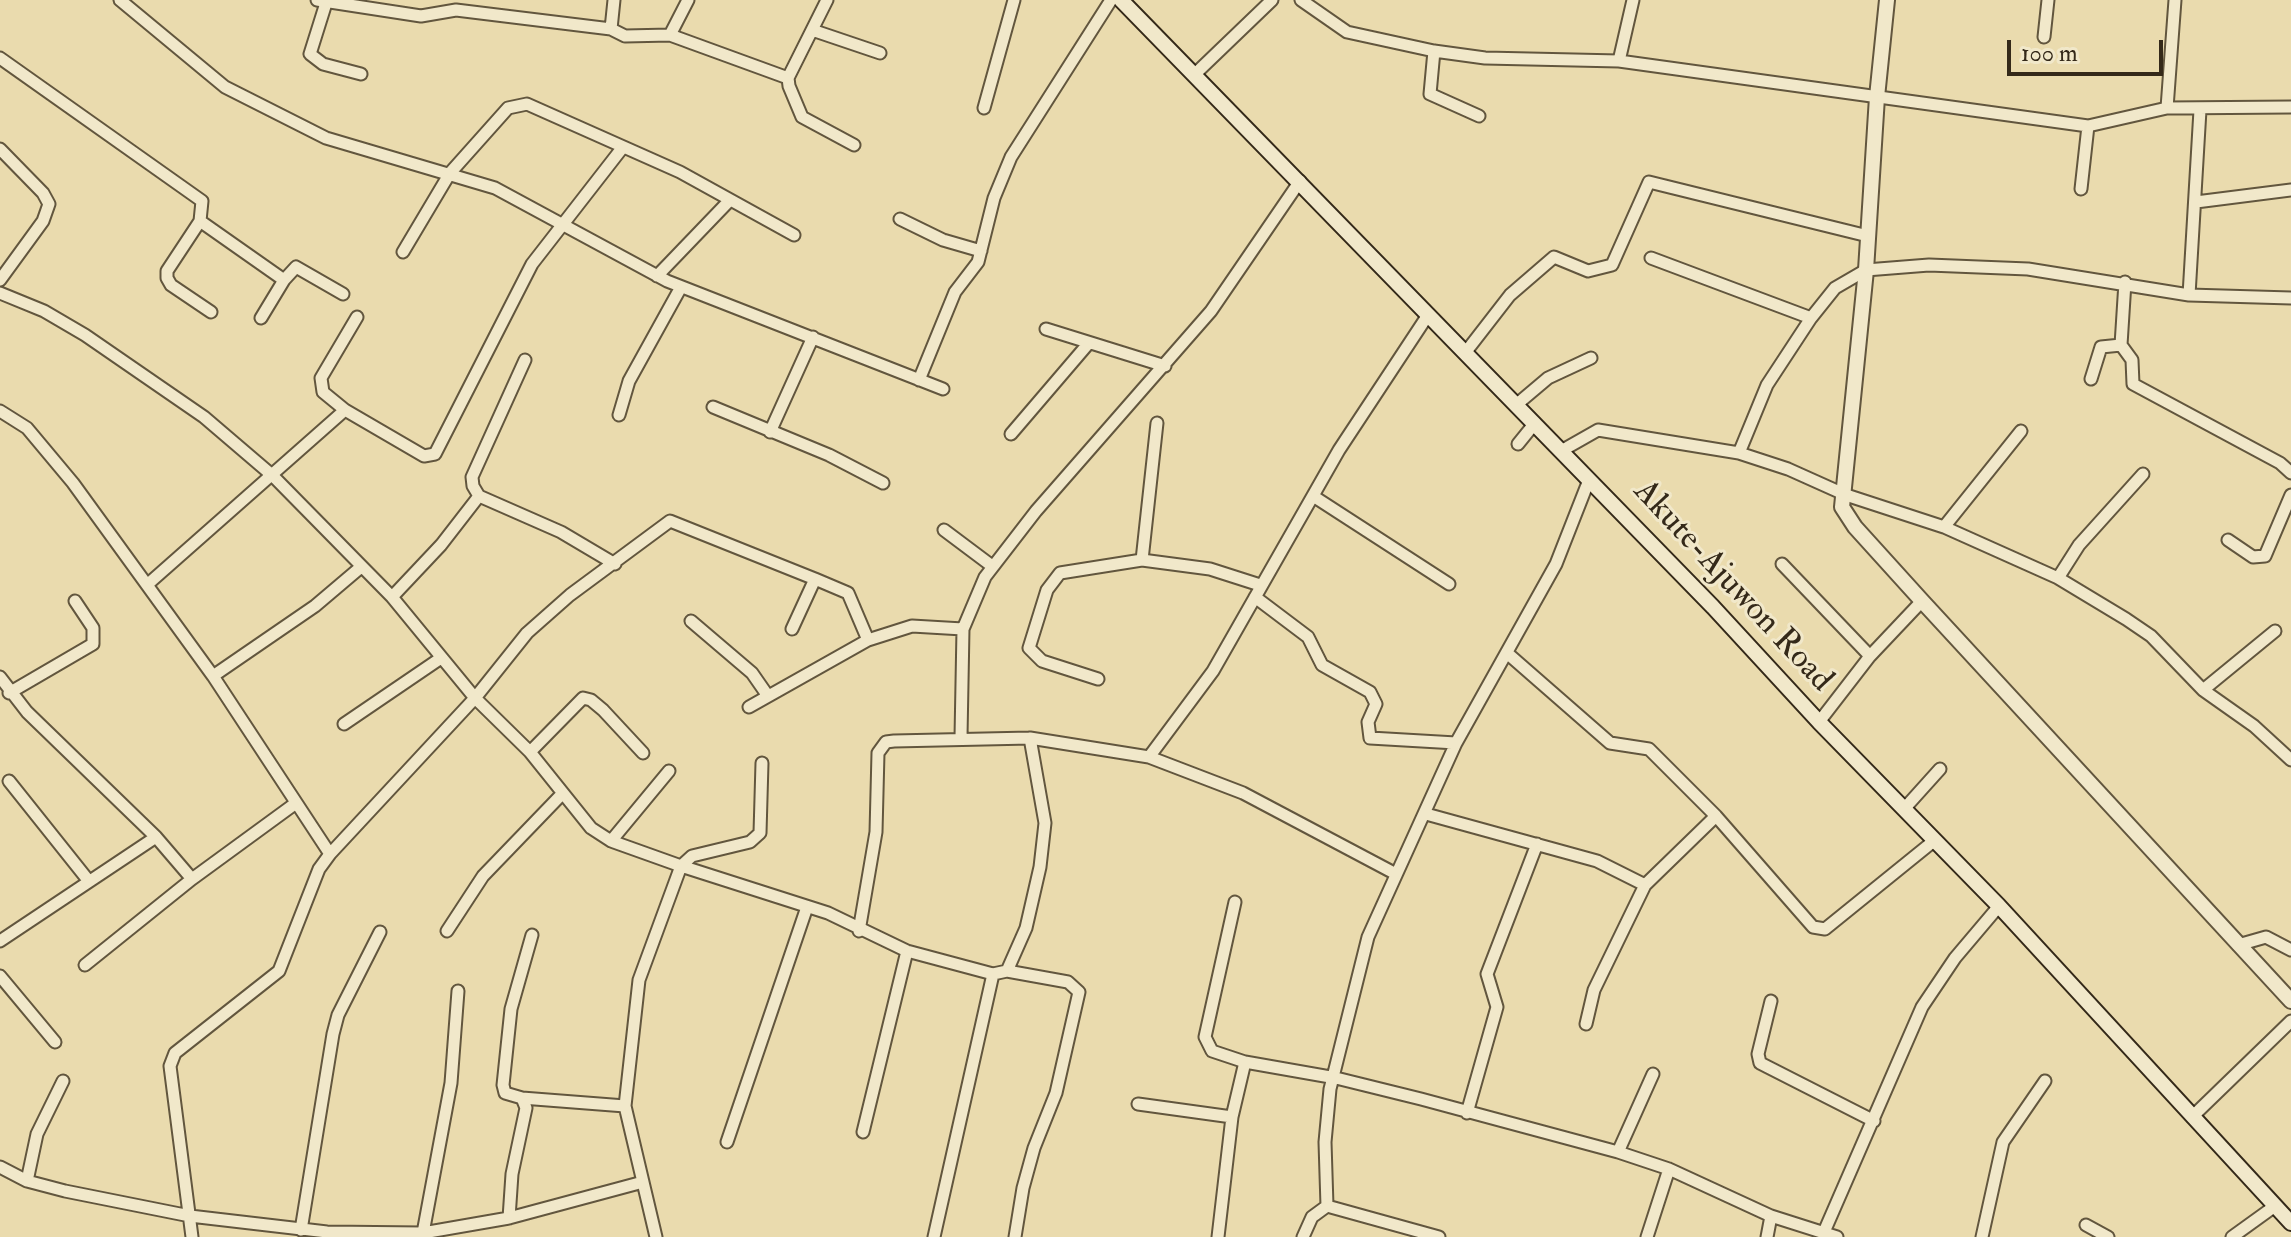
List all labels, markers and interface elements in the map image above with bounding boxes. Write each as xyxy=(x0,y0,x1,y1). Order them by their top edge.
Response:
scale bar xyxy=(2011,24,2167,74)
text: 100 m xyxy=(2021,38,2078,69)
street label: Akute-Ajuwon Road xyxy=(1623,473,1841,701)

